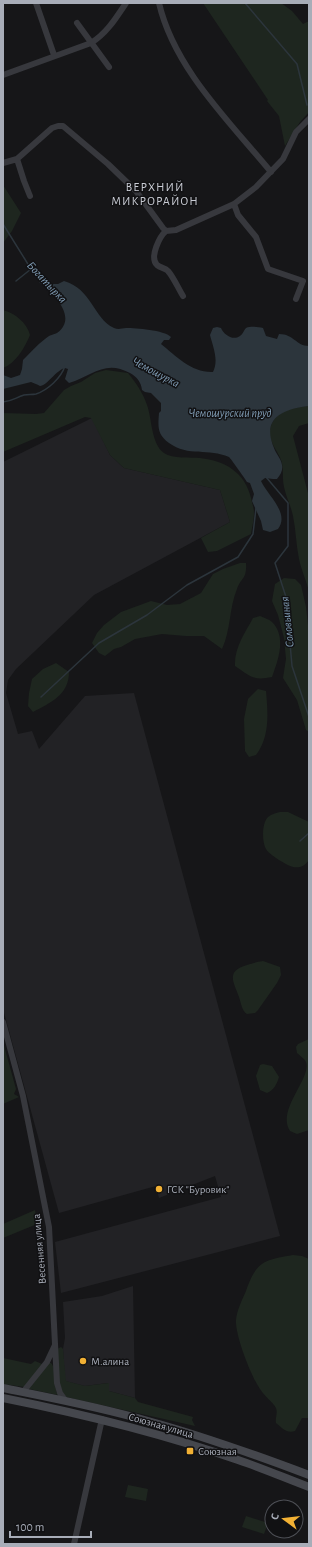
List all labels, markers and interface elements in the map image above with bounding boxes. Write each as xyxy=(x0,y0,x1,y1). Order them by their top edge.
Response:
district label: ВЕРХНИЙ МИКРОРАЙОН xyxy=(111,180,199,207)
water label: Богатырка xyxy=(24,259,69,306)
water label: Чемошурка xyxy=(130,355,181,390)
water label: Чемошурский пруд xyxy=(189,407,272,420)
water label: Соловьиная xyxy=(278,596,296,648)
marker: ГСК "Буровик" xyxy=(154,1184,164,1194)
place label: ГСК "Буровик" xyxy=(167,1184,229,1195)
street label: Весенняя улица xyxy=(31,1213,48,1284)
marker: М.алина xyxy=(78,1356,88,1366)
place label: М.алина xyxy=(91,1356,129,1367)
street label: Союзная улица xyxy=(127,1411,194,1440)
marker: Союзная xyxy=(185,1446,195,1456)
place label: Союзная xyxy=(198,1446,237,1457)
north arrow xyxy=(264,1499,304,1539)
text: С xyxy=(269,1512,281,1521)
scale bar xyxy=(10,1513,91,1539)
text: 100 m xyxy=(16,1521,44,1533)

